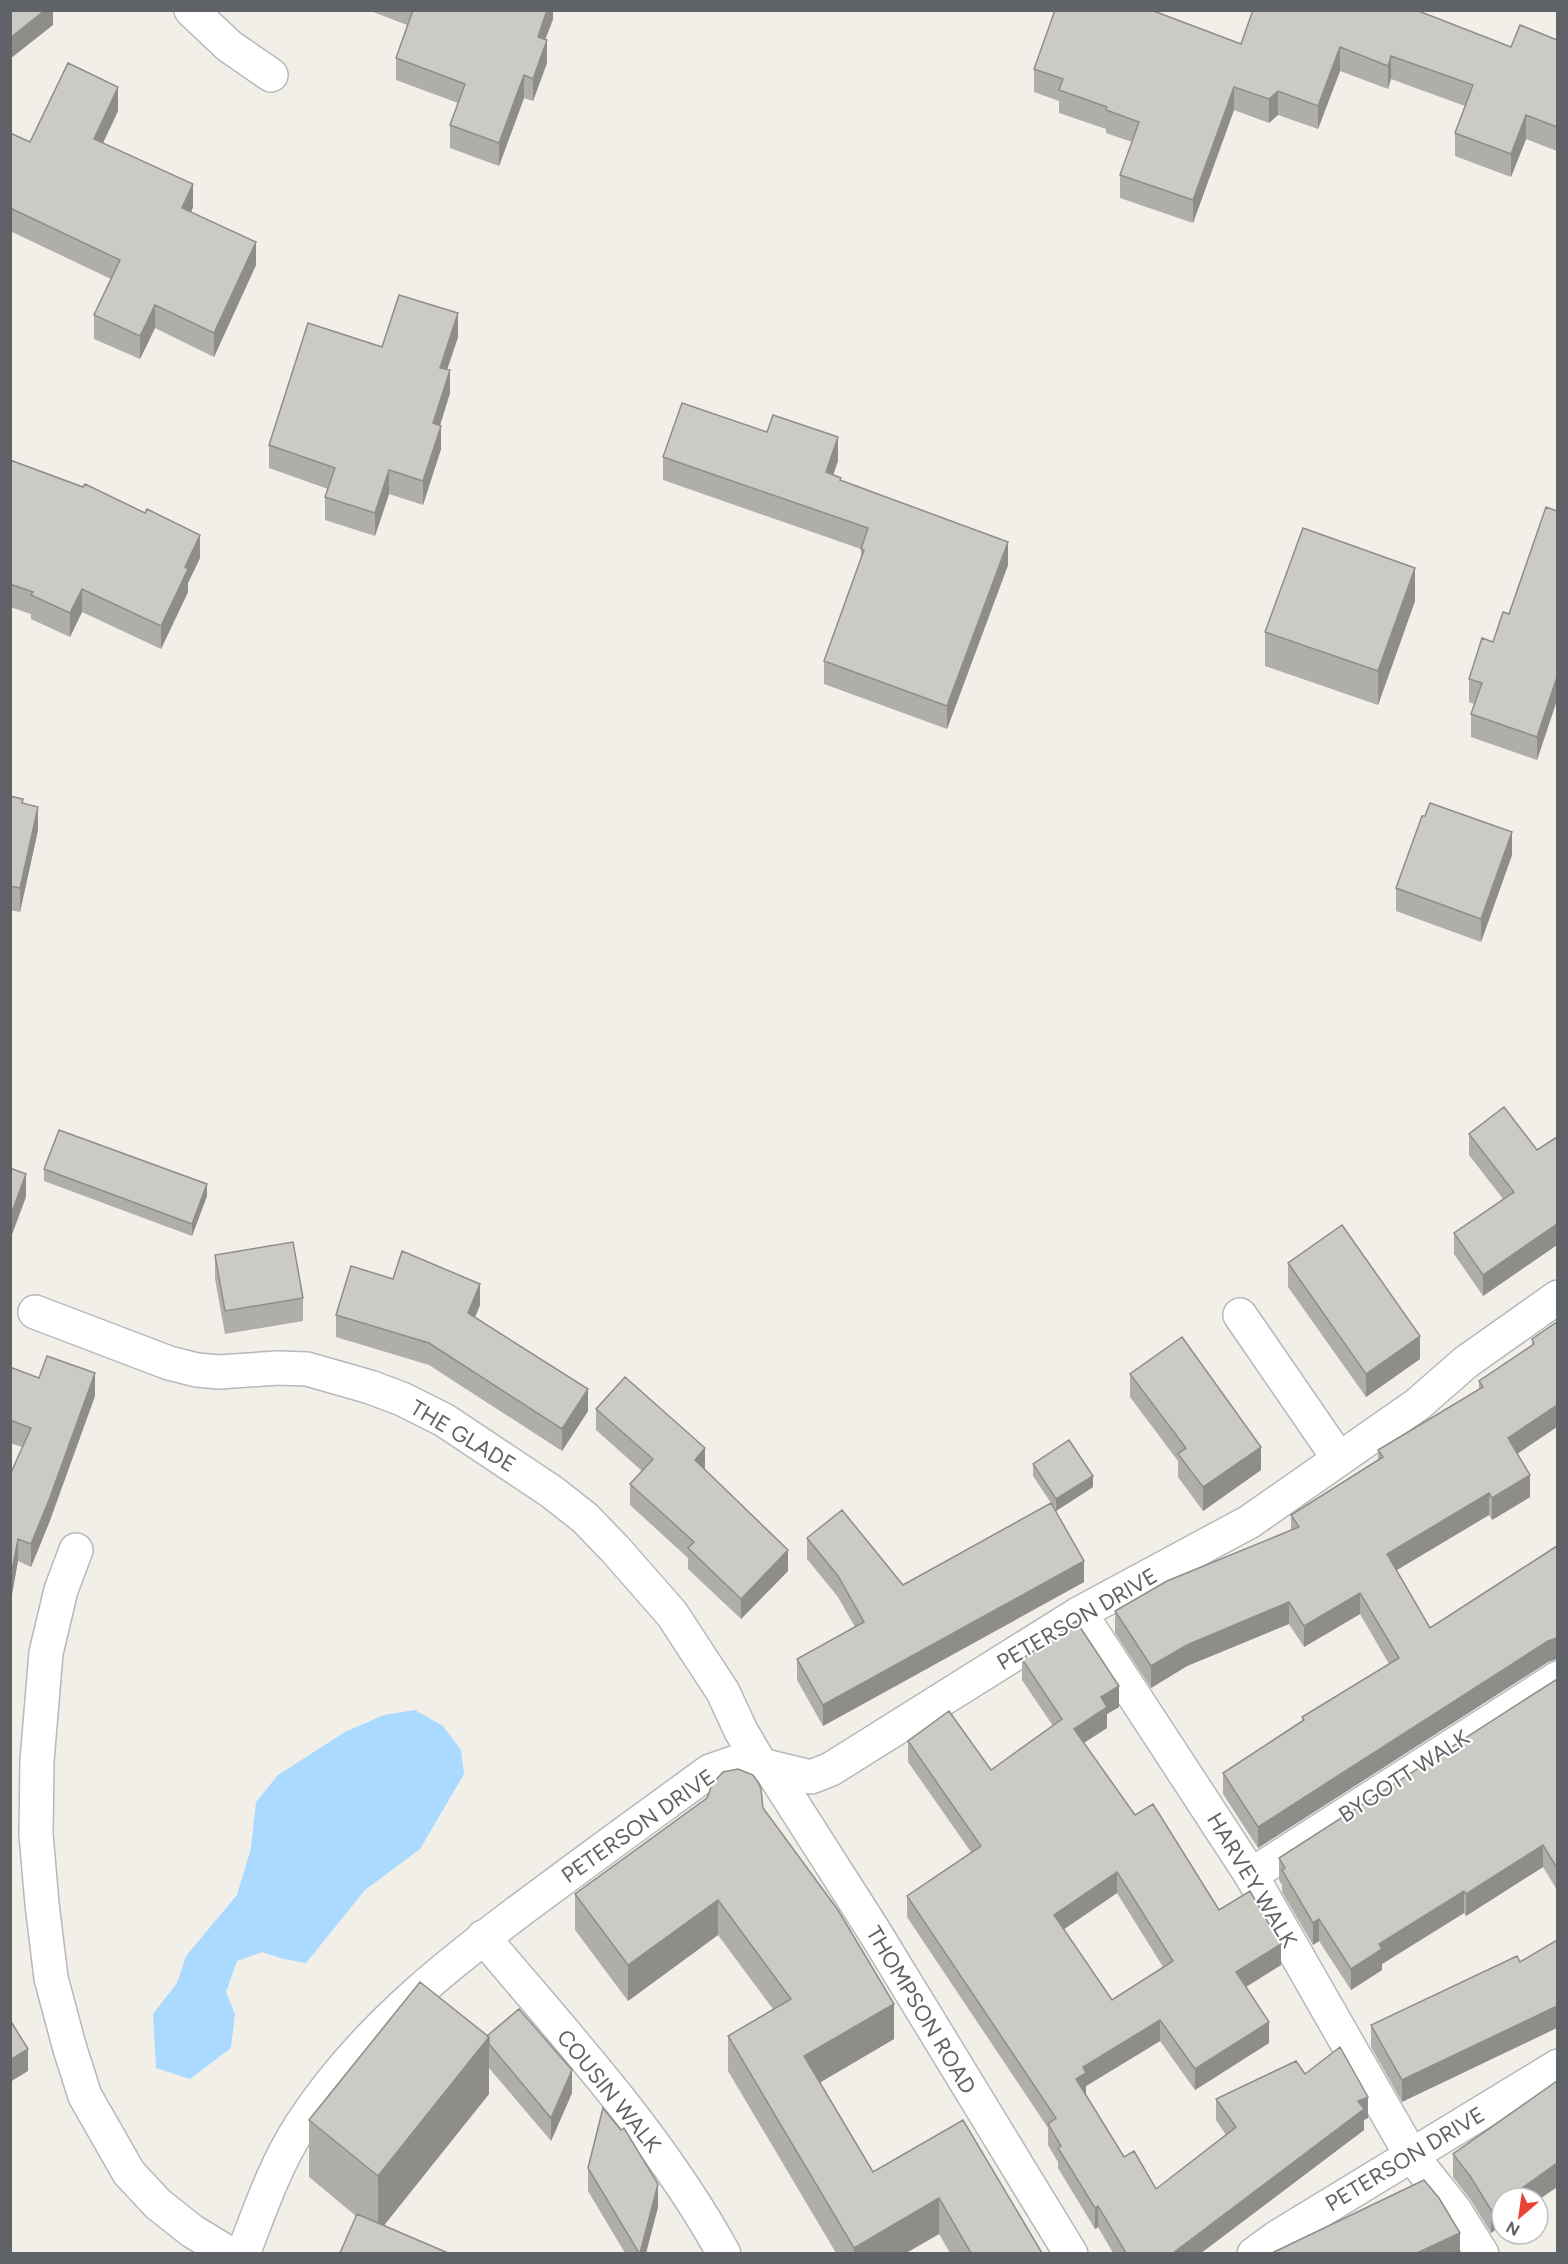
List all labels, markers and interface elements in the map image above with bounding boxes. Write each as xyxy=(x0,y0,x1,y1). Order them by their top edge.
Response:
street label: THE GLADE xyxy=(405,1394,521,1478)
street label: PETERSON DRIVE xyxy=(992,1562,1162,1676)
street label: BYGOTT WALK xyxy=(1334,1723,1475,1828)
street label: PETERSON DRIVE xyxy=(556,1763,720,1889)
street label: HARVEY WALK xyxy=(1201,1808,1303,1953)
street label: THOMPSON ROAD xyxy=(860,1921,982,2099)
street label: COUSIN WALK xyxy=(551,2024,667,2158)
street label: PETERSON DRIVE xyxy=(1321,2101,1489,2217)
north arrow xyxy=(1490,2186,1550,2246)
text: N xyxy=(1503,2217,1523,2240)

